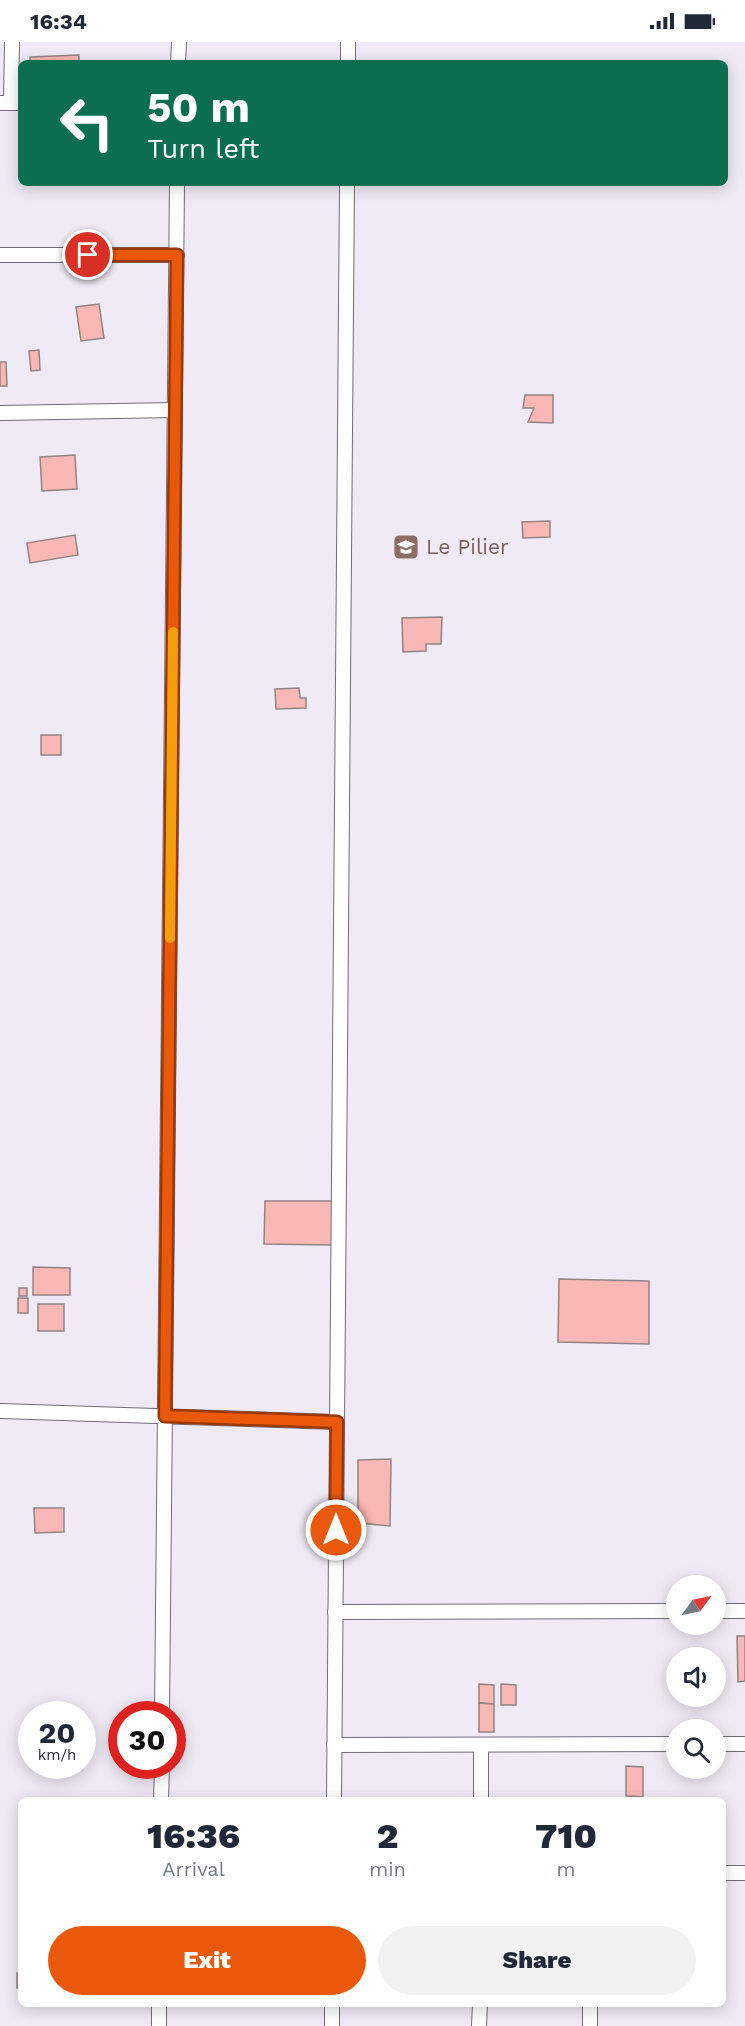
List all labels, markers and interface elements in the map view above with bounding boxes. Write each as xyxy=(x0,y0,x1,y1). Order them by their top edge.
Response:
text: 16:34 xyxy=(30,9,87,34)
text: 50 m xyxy=(147,83,250,132)
icon: left xyxy=(48,84,126,162)
text: Turn left xyxy=(147,133,259,165)
pin xyxy=(62,229,113,280)
icon: arrive xyxy=(71,238,104,271)
school or university icon: Le Pilier xyxy=(391,532,421,562)
place label: Le Pilier xyxy=(426,534,509,559)
position arrow xyxy=(304,1498,368,1562)
north arrow xyxy=(666,1575,726,1635)
map controls xyxy=(666,1575,726,1779)
button: sound xyxy=(666,1647,726,1707)
speed limit sign: 30 xyxy=(108,1701,186,1779)
text: 20 xyxy=(38,1715,76,1750)
button: search xyxy=(666,1719,726,1779)
text: km/h xyxy=(38,1746,76,1764)
text: 16:36 xyxy=(147,1815,240,1857)
text: 2 xyxy=(377,1815,398,1857)
text: 710 xyxy=(535,1815,597,1857)
text: Arrival xyxy=(162,1857,225,1881)
text: min xyxy=(369,1857,406,1881)
text: m xyxy=(556,1857,575,1881)
button: Exit xyxy=(48,1926,366,1995)
button: Share xyxy=(378,1926,696,1995)

